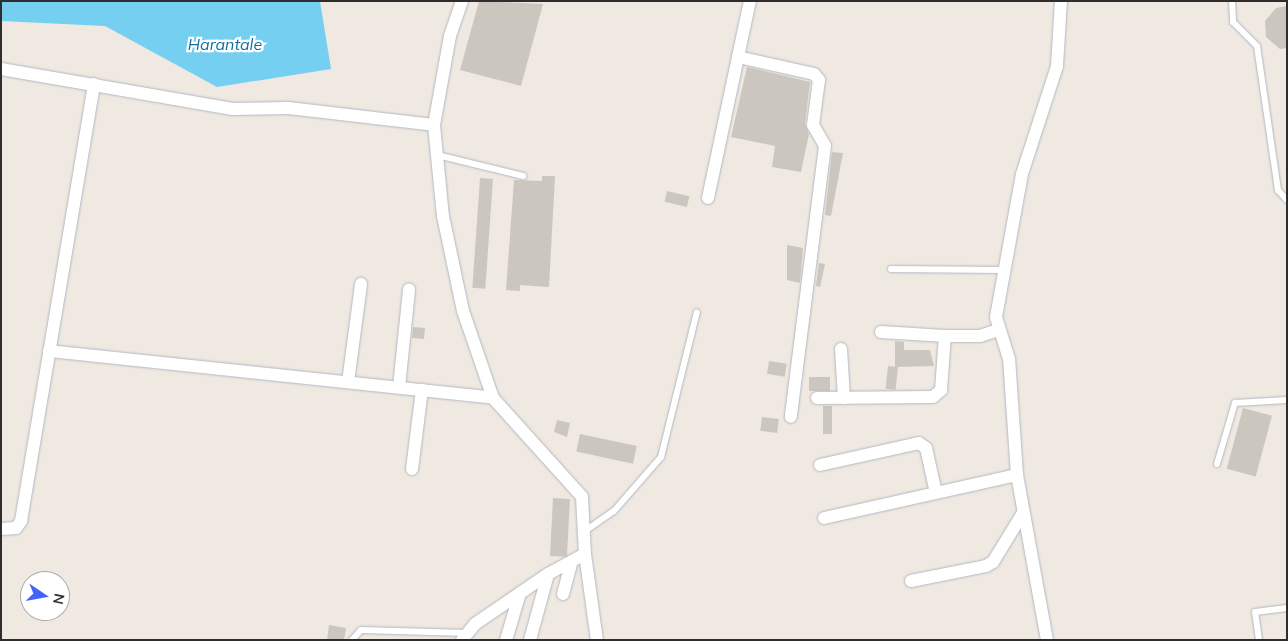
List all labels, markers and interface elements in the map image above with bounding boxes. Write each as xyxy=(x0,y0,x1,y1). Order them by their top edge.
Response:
water label: Harantale xyxy=(188,34,262,54)
north arrow xyxy=(20,571,70,621)
text: N xyxy=(49,592,69,606)

